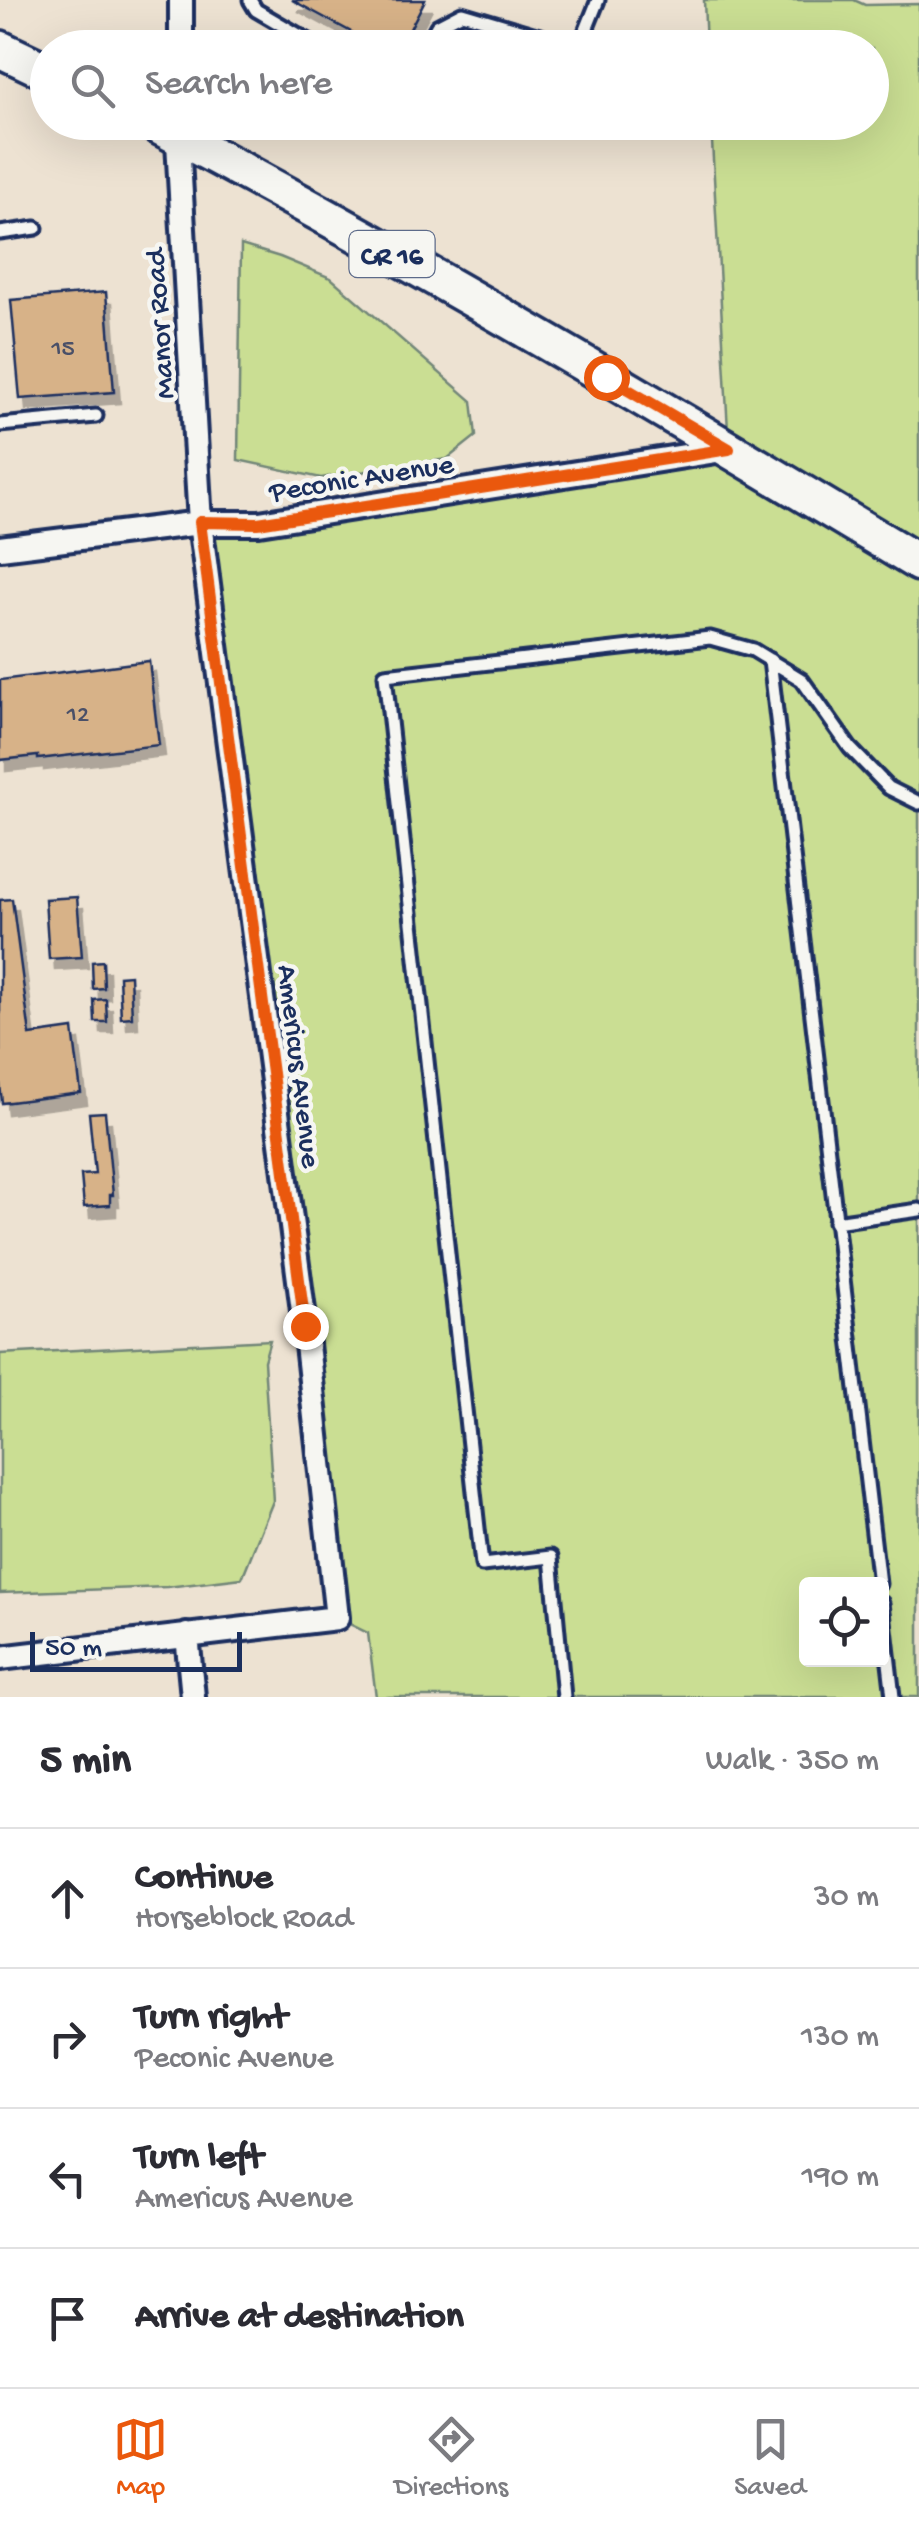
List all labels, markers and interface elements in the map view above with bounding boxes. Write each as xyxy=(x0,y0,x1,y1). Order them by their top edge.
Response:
search box xyxy=(30,30,889,140)
icon: search xyxy=(65,58,120,113)
text: Search here xyxy=(145,63,332,107)
road number: CR 16 xyxy=(350,231,434,277)
street label: Manor Road xyxy=(140,245,185,400)
house number: 15 xyxy=(50,336,75,365)
route start xyxy=(584,355,630,401)
street label: Peconic Avenue xyxy=(266,449,457,512)
house number: 12 xyxy=(66,702,89,731)
street label: Americus Avenue xyxy=(267,963,326,1171)
route end xyxy=(283,1304,329,1350)
map controls xyxy=(799,1577,889,1667)
button: locate xyxy=(799,1577,889,1667)
scale bar xyxy=(30,1627,242,1672)
text: 50 m xyxy=(45,1633,102,1666)
text: 5 min xyxy=(40,1738,131,1787)
text: Walk · 350 m xyxy=(706,1743,879,1781)
text: Continue xyxy=(135,1857,273,1901)
icon: ahead xyxy=(40,1871,95,1926)
text: 30 m xyxy=(814,1879,879,1917)
text: Horseblock Road xyxy=(135,1901,353,1939)
text: Turn right xyxy=(135,1997,287,2041)
icon: right xyxy=(40,2011,95,2066)
text: 130 m xyxy=(801,2019,879,2057)
text: Peconic Avenue xyxy=(135,2041,333,2079)
text: Turn left xyxy=(135,2137,263,2181)
icon: left xyxy=(40,2151,95,2206)
text: 190 m xyxy=(802,2159,879,2197)
text: Americus Avenue xyxy=(135,2181,353,2219)
icon: arrive xyxy=(40,2291,95,2346)
text: Arrive at destination xyxy=(135,2296,464,2340)
tab: Map xyxy=(113,2412,168,2505)
tab: Directions xyxy=(394,2412,508,2505)
tab: Saved xyxy=(734,2412,806,2505)

